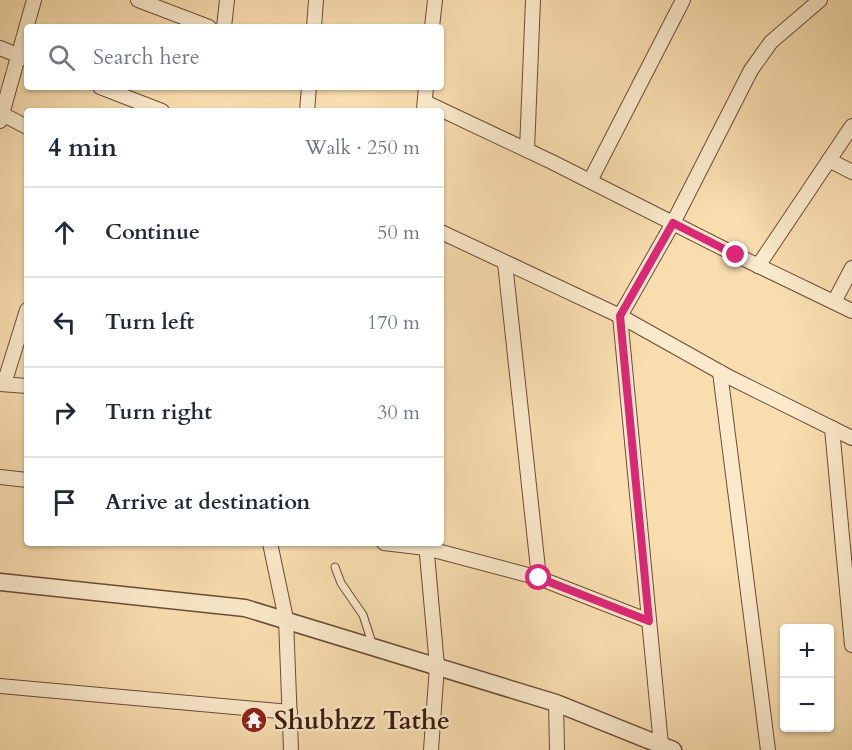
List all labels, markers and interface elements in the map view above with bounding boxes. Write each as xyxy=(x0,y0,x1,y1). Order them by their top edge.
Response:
search box xyxy=(24,24,444,90)
icon: search xyxy=(45,41,78,74)
text: Search here xyxy=(93,42,200,72)
text: 4 min xyxy=(48,130,117,165)
text: Walk · 250 m xyxy=(305,134,420,161)
icon: ahead xyxy=(48,216,81,249)
text: Continue xyxy=(105,217,200,247)
text: 50 m xyxy=(377,219,420,246)
route end xyxy=(722,241,748,267)
icon: left xyxy=(48,306,81,339)
text: Turn left xyxy=(105,307,194,337)
text: 170 m xyxy=(367,309,420,336)
icon: right xyxy=(48,396,81,429)
text: Turn right xyxy=(105,397,212,427)
text: 30 m xyxy=(377,399,420,426)
icon: arrive xyxy=(48,486,81,519)
text: Arrive at destination xyxy=(105,487,310,517)
route start xyxy=(525,564,551,590)
map controls xyxy=(780,624,834,732)
button: + xyxy=(780,624,834,678)
button: − xyxy=(780,678,834,732)
place label: Shubhzz Tathe xyxy=(274,703,450,738)
temple icon: Shubhzz Tathe xyxy=(239,705,269,735)

